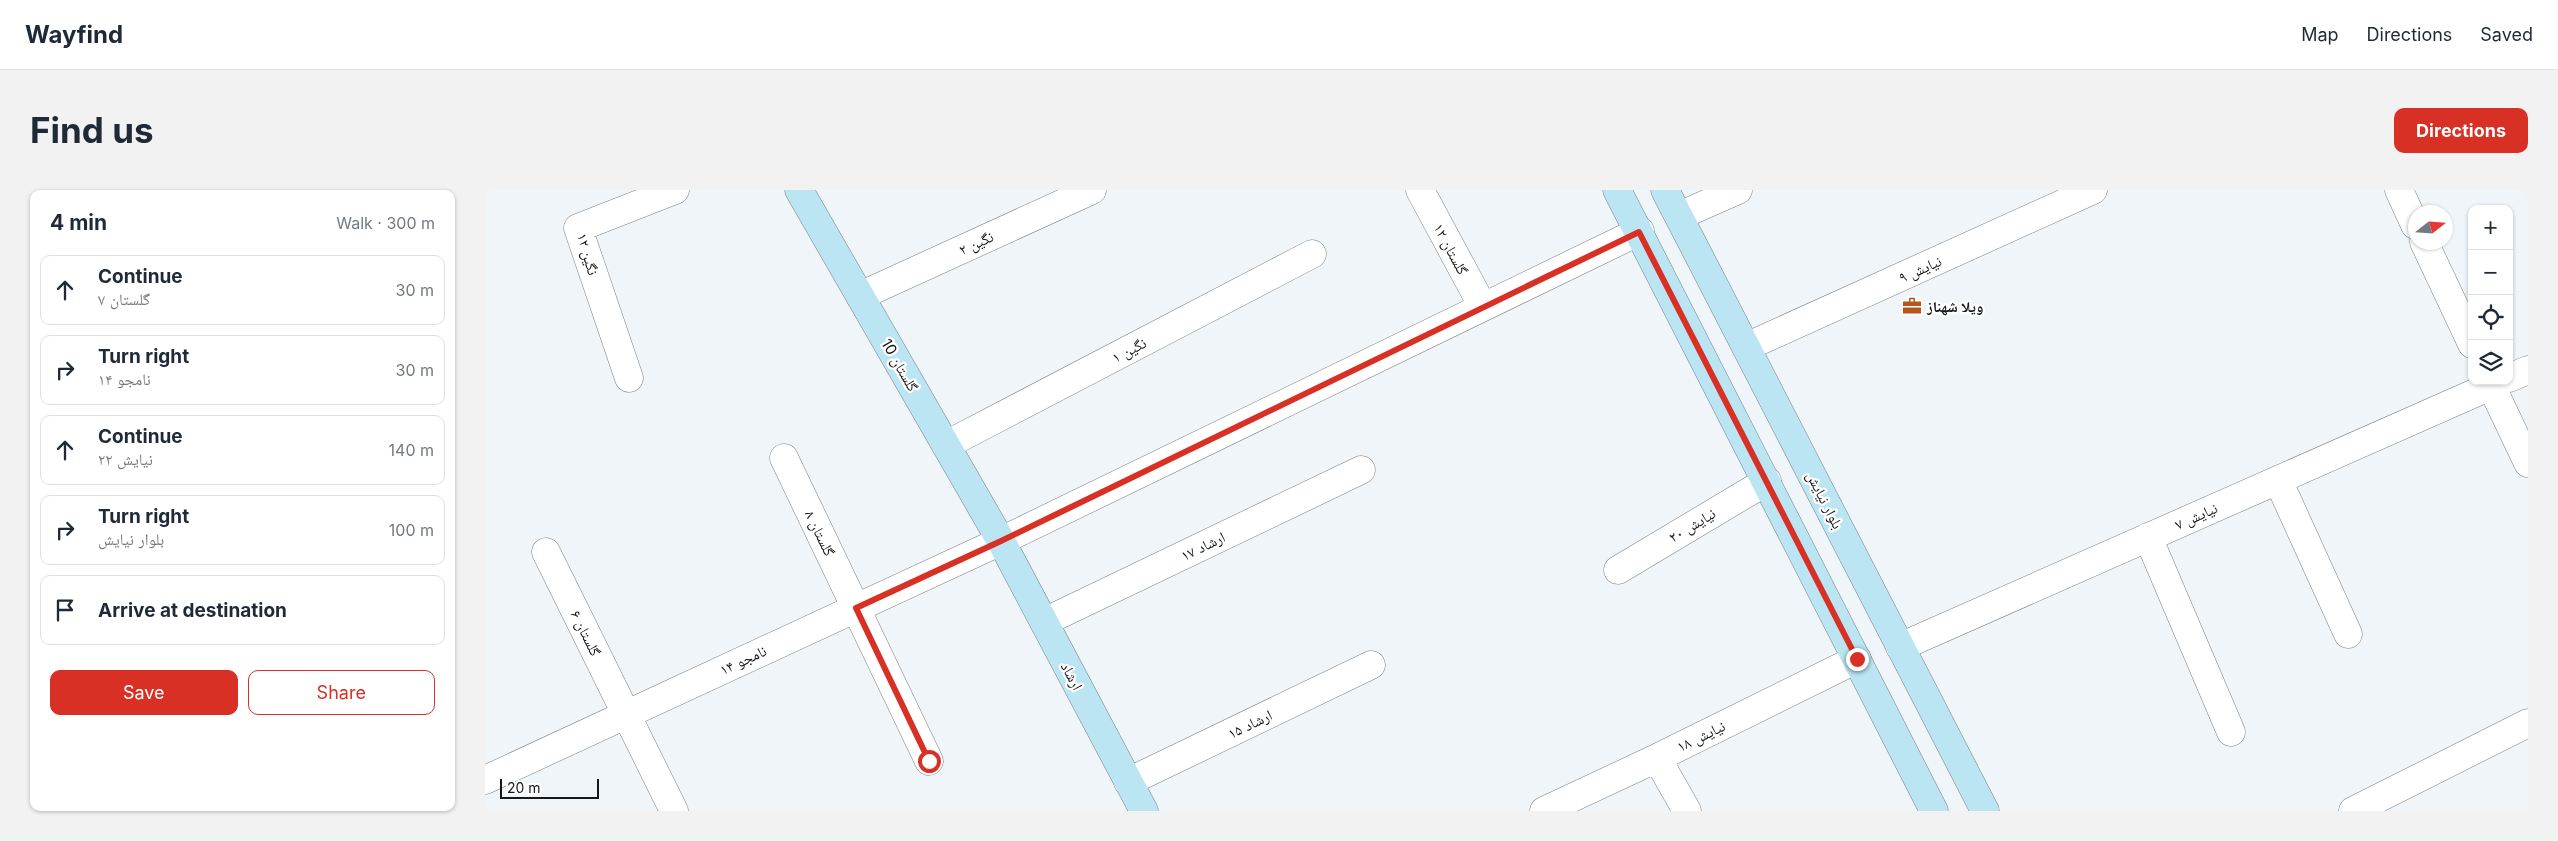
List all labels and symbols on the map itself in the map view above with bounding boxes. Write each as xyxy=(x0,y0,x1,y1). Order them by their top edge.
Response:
north arrow xyxy=(2408,205,2453,250)
street label: گلستان ۱۲ xyxy=(1429,220,1473,279)
street label: نگین ۲ xyxy=(956,227,997,260)
street label: نگین ۱۲ xyxy=(572,231,603,278)
street label: نیایش ۹ xyxy=(1896,251,1945,288)
office icon: ویلا شهناز xyxy=(1901,295,1923,317)
place label: ویلا شهناز xyxy=(1926,297,1983,316)
street label: نگین ۱ xyxy=(1109,333,1150,368)
street label: گلستان 10 xyxy=(876,335,923,396)
street label: بلوار نیایش xyxy=(1802,468,1848,532)
street label: نیایش ۷ xyxy=(2172,498,2221,535)
street label: نیایش ۲۰ xyxy=(1665,504,1719,547)
street label: گلستان ۸ xyxy=(800,507,839,560)
street label: ارشاد ۱۷ xyxy=(1178,527,1228,565)
street label: گلستان ۶ xyxy=(566,607,605,660)
street label: نامجو ۱۴ xyxy=(717,641,769,679)
route end xyxy=(1846,648,1869,671)
street label: ارشاد xyxy=(1057,659,1087,693)
street label: ارشاد ۱۵ xyxy=(1225,705,1275,743)
street label: نیایش ۱۸ xyxy=(1674,716,1729,757)
route start xyxy=(918,750,941,773)
scale bar xyxy=(500,776,599,799)

